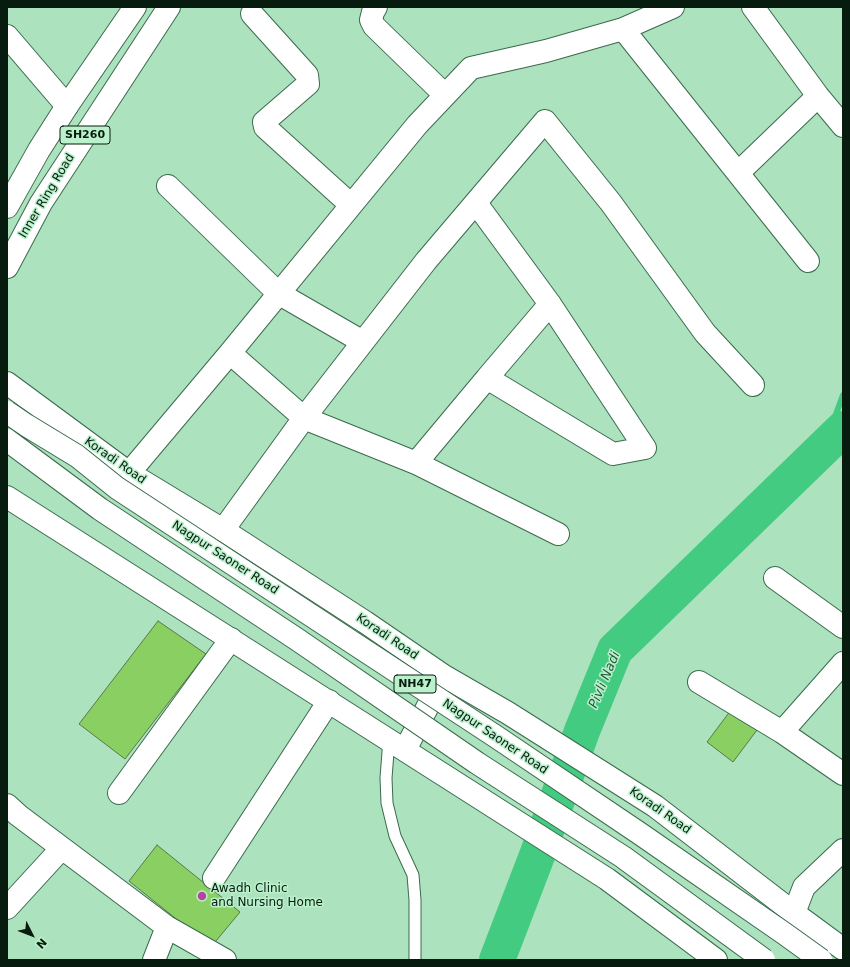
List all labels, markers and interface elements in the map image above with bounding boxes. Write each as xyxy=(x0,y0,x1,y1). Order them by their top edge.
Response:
road number: SH260 xyxy=(60,126,110,144)
street label: Inner Ring Road xyxy=(16,151,78,241)
street label: Koradi Road xyxy=(81,435,149,487)
street label: Nagpur Saoner Road xyxy=(169,518,281,598)
street label: Koradi Road xyxy=(353,611,421,663)
water label: Pivli Nadi xyxy=(586,649,624,711)
road number: NH47 xyxy=(394,675,436,693)
street label: Nagpur Saoner Road xyxy=(440,696,550,778)
street label: Koradi Road xyxy=(626,785,694,837)
place label: Awadh Clinic and Nursing Home xyxy=(211,882,323,910)
marker: Awadh Clinic and Nursing Home xyxy=(196,890,208,902)
north arrow xyxy=(12,915,52,955)
text: N xyxy=(33,936,49,951)

